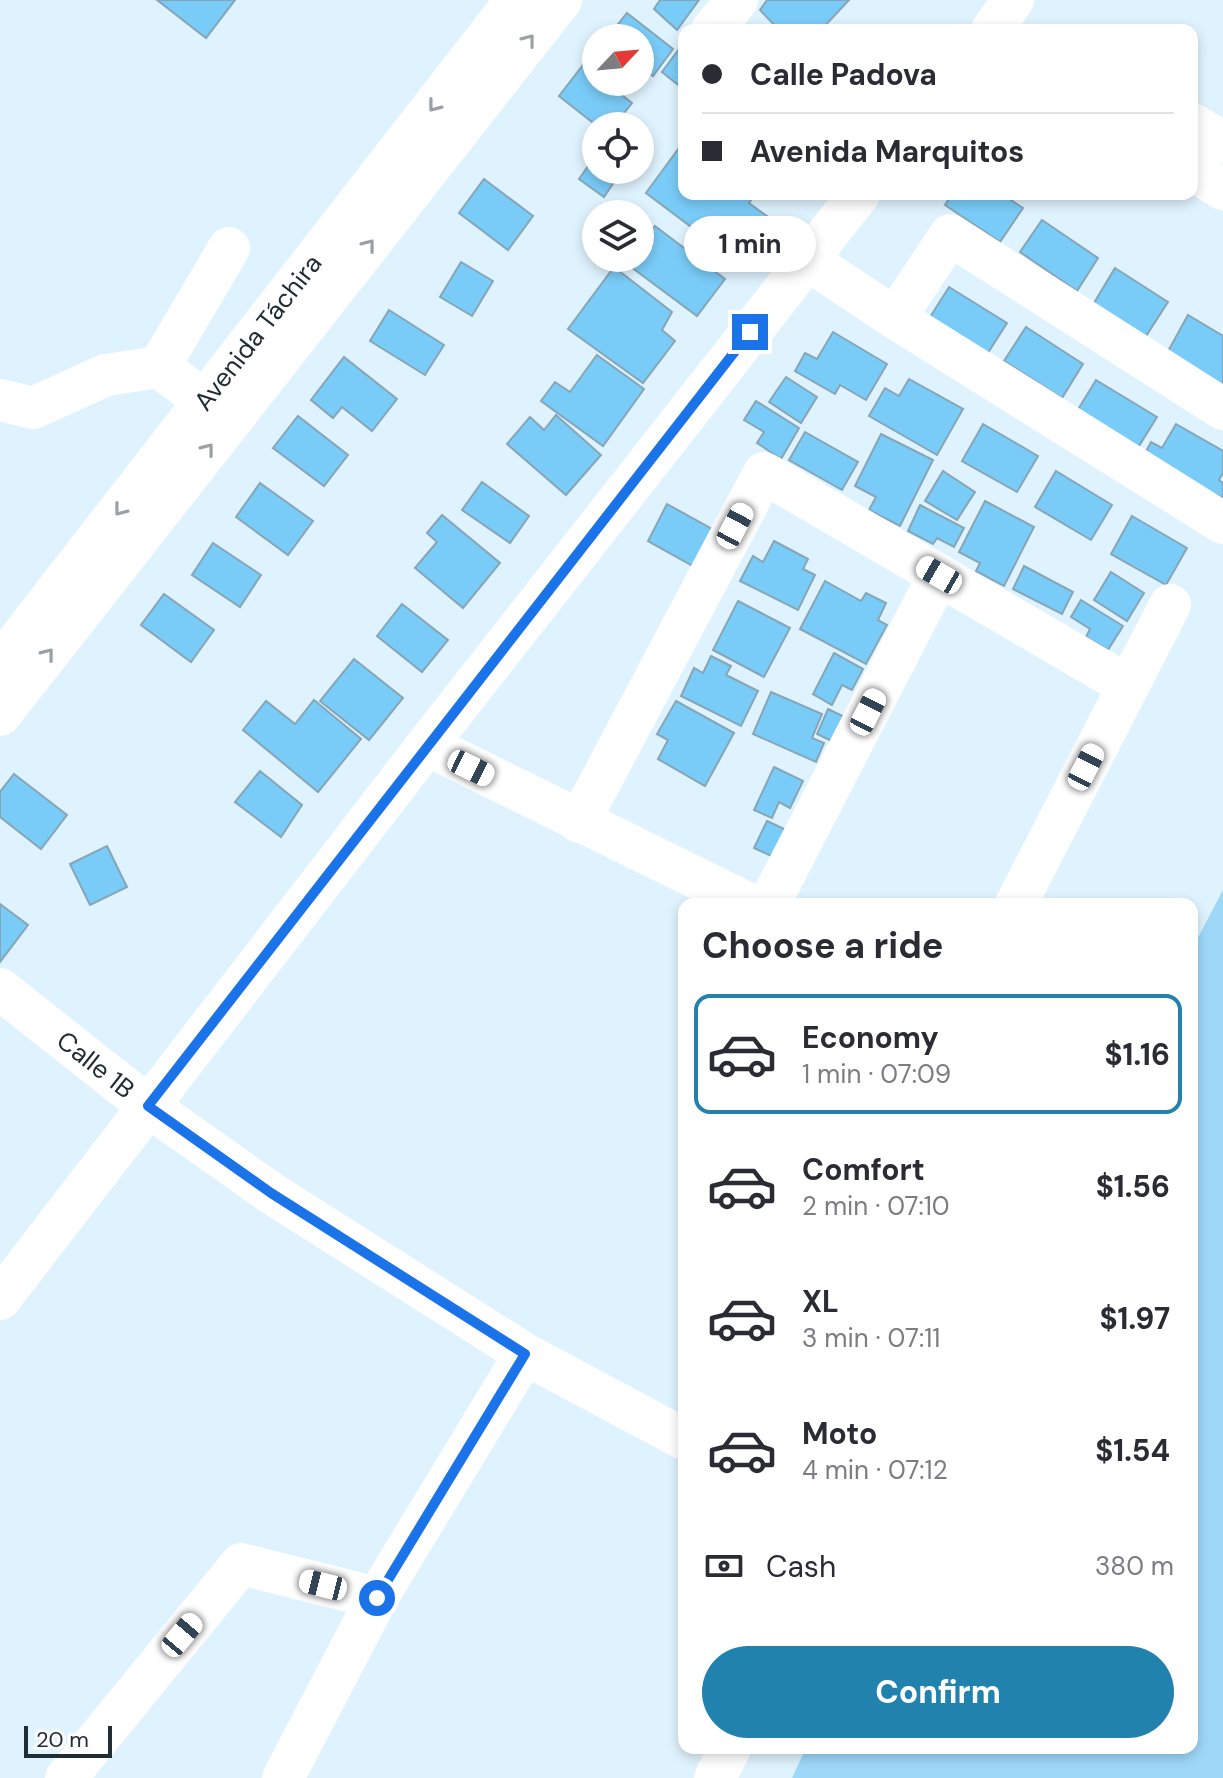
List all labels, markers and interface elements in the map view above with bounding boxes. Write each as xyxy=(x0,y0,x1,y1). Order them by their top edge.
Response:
north arrow xyxy=(582,24,654,96)
map controls xyxy=(582,24,654,272)
one-way arrow xyxy=(520,34,534,49)
text: Calle Padova xyxy=(750,55,937,94)
one-way arrow xyxy=(429,97,444,111)
button: locate xyxy=(582,112,654,184)
text: Avenida Marquitos xyxy=(750,132,1024,171)
button: layers xyxy=(582,200,654,272)
callout: 1 min xyxy=(684,216,816,272)
text: 1 min xyxy=(718,227,782,261)
one-way arrow xyxy=(359,239,373,254)
street label: Avenida Táchira xyxy=(186,247,329,417)
route end xyxy=(732,314,768,350)
one-way arrow xyxy=(199,443,213,458)
car xyxy=(713,499,757,553)
one-way arrow xyxy=(115,501,129,516)
car xyxy=(912,553,966,597)
one-way arrow xyxy=(38,649,53,663)
car xyxy=(846,685,890,739)
car xyxy=(1064,740,1108,794)
car xyxy=(444,747,498,789)
text: Choose a ride xyxy=(702,922,943,969)
icon: car xyxy=(706,1018,778,1090)
text: Economy xyxy=(802,1018,939,1057)
street label: Calle 1B xyxy=(50,1023,142,1106)
text: $1.16 xyxy=(1104,1035,1170,1074)
text: 1 min · 07:09 xyxy=(802,1057,951,1091)
icon: car xyxy=(706,1150,778,1222)
text: Comfort xyxy=(802,1150,925,1189)
text: $1.56 xyxy=(1096,1167,1170,1206)
text: 2 min · 07:10 xyxy=(802,1189,950,1223)
icon: car xyxy=(706,1282,778,1354)
text: XL xyxy=(802,1282,839,1321)
text: $1.97 xyxy=(1099,1299,1170,1338)
text: 3 min · 07:11 xyxy=(802,1321,940,1355)
icon: car xyxy=(706,1414,778,1486)
text: Moto xyxy=(802,1414,877,1453)
text: $1.54 xyxy=(1095,1431,1170,1470)
text: 4 min · 07:12 xyxy=(802,1453,948,1487)
icon: cash xyxy=(702,1544,746,1588)
text: Cash xyxy=(766,1547,836,1586)
text: 380 m xyxy=(1095,1549,1174,1583)
car xyxy=(297,1568,349,1602)
route start xyxy=(359,1580,395,1616)
car xyxy=(157,1609,207,1661)
button: Confirm xyxy=(702,1646,1174,1738)
scale bar xyxy=(24,1722,112,1758)
text: 20 m xyxy=(36,1725,89,1754)

